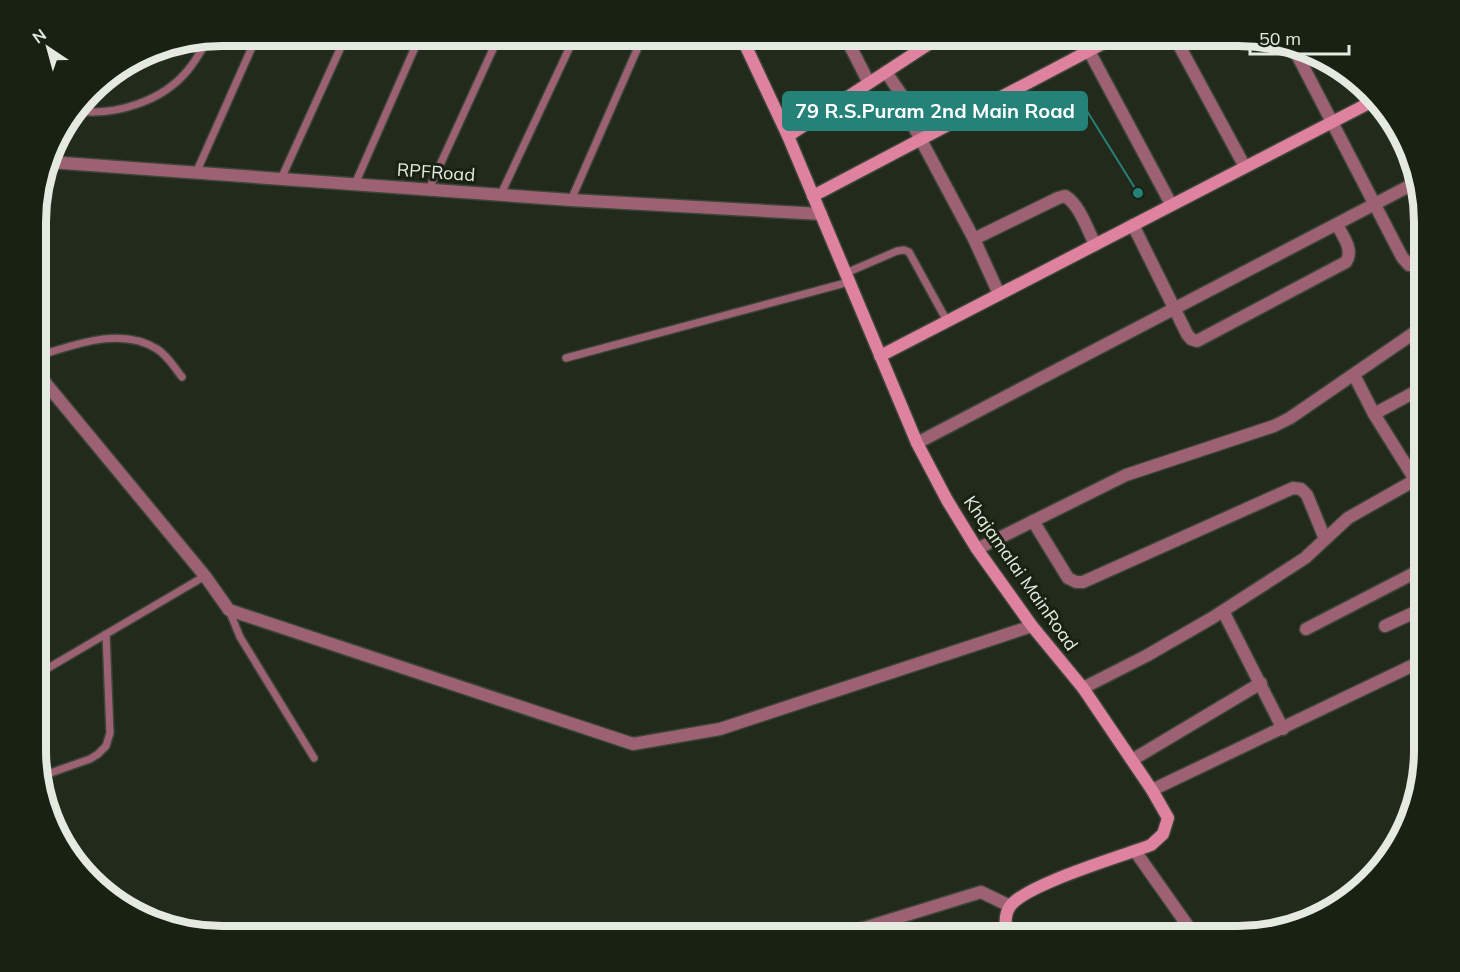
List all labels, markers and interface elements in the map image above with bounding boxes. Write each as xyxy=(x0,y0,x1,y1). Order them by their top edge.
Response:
north arrow xyxy=(18,18,78,78)
scale bar xyxy=(1250,18,1349,56)
text: N xyxy=(28,24,50,48)
text: 50 m xyxy=(1259,27,1301,50)
callout: 79 R.S.Puram 2nd Main Road xyxy=(783,92,1087,130)
text: 79 R.S.Puram 2nd Main Road xyxy=(795,98,1075,123)
street label: RPFRoad xyxy=(396,158,476,186)
street label: Khajamalai MainRoad xyxy=(959,491,1083,655)

